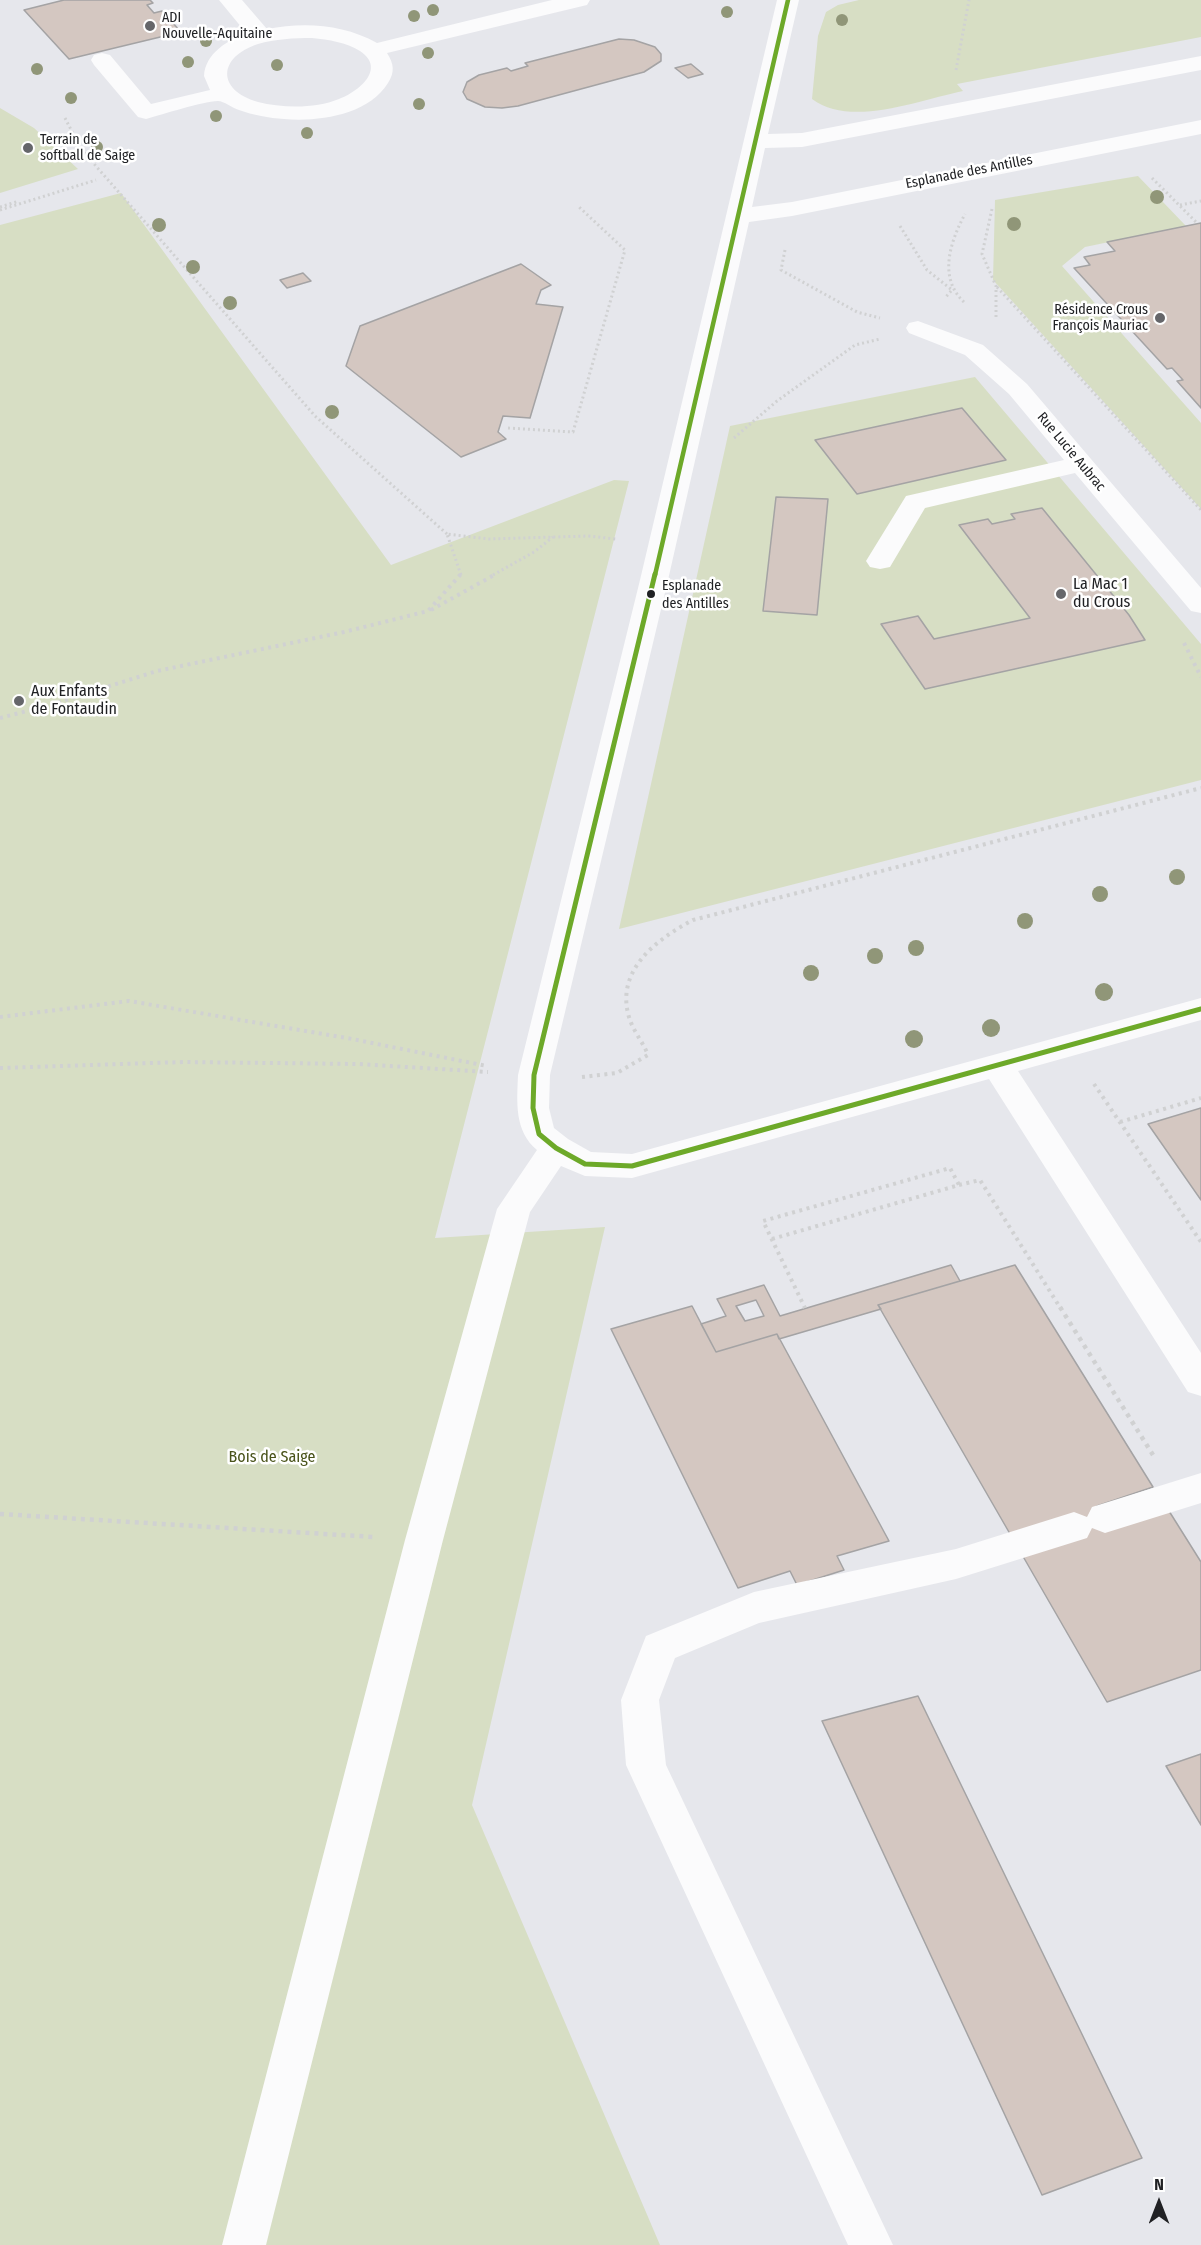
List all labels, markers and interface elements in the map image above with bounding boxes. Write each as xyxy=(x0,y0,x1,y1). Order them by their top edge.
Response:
place label: ADI Nouvelle-Aquitaine xyxy=(162,10,272,42)
marker: ADI Nouvelle-Aquitaine xyxy=(143,19,157,33)
place label: Terrain de softball de Saige xyxy=(40,132,135,164)
marker: Terrain de softball de Saige xyxy=(21,141,35,155)
street label: Esplanade des Antilles xyxy=(904,151,1034,193)
place label: Résidence Crous François Mauriac xyxy=(1052,302,1148,334)
marker: Résidence Crous François Mauriac xyxy=(1153,311,1167,325)
street label: Rue Lucie Aubrac xyxy=(1033,409,1109,495)
place label: La Mac 1 du Crous xyxy=(1073,575,1130,613)
place label: Esplanade des Antilles xyxy=(662,578,729,610)
marker: La Mac 1 du Crous xyxy=(1054,587,1068,601)
marker: Esplanade des Antilles xyxy=(645,588,657,600)
place label: Aux Enfants de Fontaudin xyxy=(31,682,117,720)
marker: Aux Enfants de Fontaudin xyxy=(12,694,26,708)
park label: Bois de Saige xyxy=(228,1448,316,1468)
north arrow xyxy=(1129,2173,1189,2233)
text: N xyxy=(1154,2175,1164,2194)

